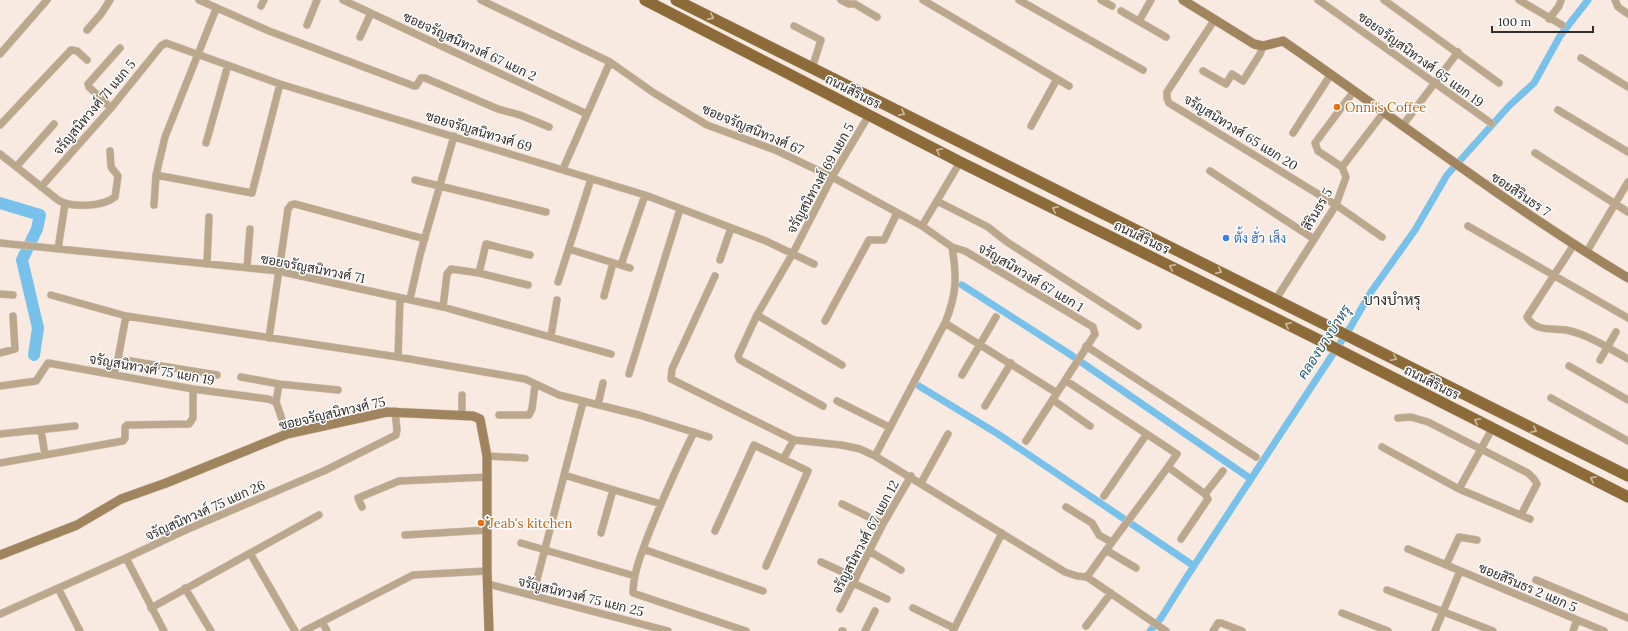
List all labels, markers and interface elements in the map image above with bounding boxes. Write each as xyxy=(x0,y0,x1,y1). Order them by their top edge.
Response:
street label: ซอยจรัญสนิทวงศ์ 67 แยก 2 xyxy=(400,7,540,85)
street label: ซอยจรัญสนิทวงศ์ 65 แยก 19 xyxy=(1354,7,1488,111)
scale bar xyxy=(1492,8,1593,34)
one-way arrow xyxy=(707,13,714,20)
text: 100 m xyxy=(1498,14,1531,29)
street label: จรัญสนิทวงศ์ 71 แยก 5 xyxy=(49,55,139,159)
street label: ถนนสิรินธร xyxy=(822,70,883,113)
street label: จรัญสนิทวงศ์ 65 แยก 20 xyxy=(1181,90,1301,174)
street label: ซอยจรัญสนิทวงศ์ 67 xyxy=(699,99,807,159)
place label: Onni's Coffee xyxy=(1345,99,1426,116)
marker: Onni's Coffee xyxy=(1332,102,1342,112)
street label: ซอยจรัญสนิทวงศ์ 69 xyxy=(423,106,535,156)
one-way arrow xyxy=(898,108,905,116)
street label: จรัญสนิทวงศ์ 69 แยก 5 xyxy=(782,119,858,237)
one-way arrow xyxy=(936,148,943,156)
street label: ซอยสิรินธร 7 xyxy=(1488,168,1554,220)
street label: สิรินธร 5 xyxy=(1299,185,1336,233)
one-way arrow xyxy=(1052,206,1060,214)
street label: ถนนสิรินธร xyxy=(1111,217,1172,258)
place label: ตั้ง ฮั่ว เส็ง xyxy=(1234,226,1286,247)
marker: ตั้ง ฮั่ว เส็ง xyxy=(1221,233,1231,243)
street label: จรัญสนิทวงศ์ 67 แยก 1 xyxy=(975,238,1087,316)
street label: ซอยจรัญสนิทวงศ์ 71 xyxy=(259,249,367,287)
one-way arrow xyxy=(1168,264,1176,272)
one-way arrow xyxy=(1215,266,1222,274)
district label: บางบำหรุ xyxy=(1363,290,1421,311)
water label: คลองบางบำหรุ xyxy=(1293,301,1356,383)
one-way arrow xyxy=(1285,322,1292,330)
street label: จรัญสนิทวงศ์ 75 แยก 19 xyxy=(88,349,216,389)
one-way arrow xyxy=(1389,353,1397,361)
street label: ถนนสิรินธร xyxy=(1401,361,1462,404)
street label: ซอยจรัญสนิทวงศ์ 75 xyxy=(277,392,387,434)
one-way arrow xyxy=(1474,419,1481,426)
one-way arrow xyxy=(1530,425,1538,433)
street label: จรัญสนิทวงศ์ 75 แยก 26 xyxy=(142,475,268,545)
street label: จรัญสนิทวงศ์ 67 แยก 12 xyxy=(827,477,903,597)
one-way arrow xyxy=(1590,477,1597,484)
place label: ๋Jeab's kitchen xyxy=(485,515,573,532)
marker: ๋Jeab's kitchen xyxy=(476,518,486,528)
street label: ซอยสิรินธร 2 แยก 5 xyxy=(1476,559,1580,616)
street label: จรัญสนิทวงศ์ 75 แยก 25 xyxy=(516,572,646,620)

